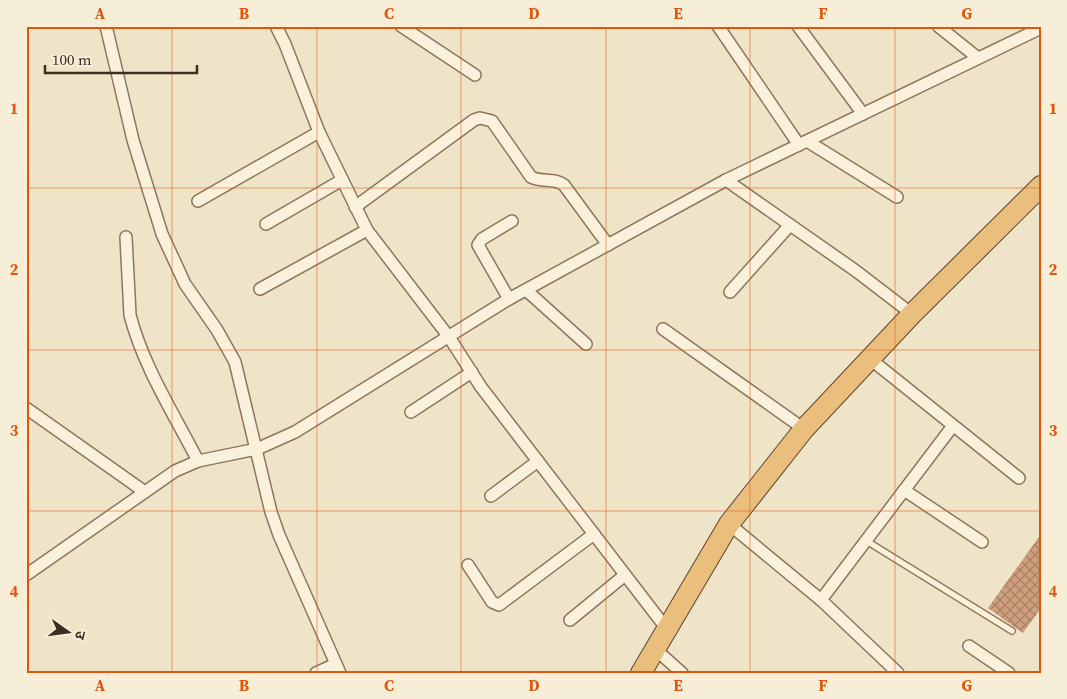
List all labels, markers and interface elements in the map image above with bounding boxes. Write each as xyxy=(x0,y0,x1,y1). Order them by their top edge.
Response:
text: A xyxy=(95,2,106,24)
text: B xyxy=(239,2,250,24)
text: C xyxy=(384,2,394,24)
text: D xyxy=(528,2,540,24)
text: E xyxy=(673,2,683,24)
text: F xyxy=(818,2,828,24)
text: G xyxy=(962,2,973,24)
scale bar xyxy=(45,42,198,74)
text: 100 m xyxy=(52,49,92,70)
text: 1 xyxy=(10,97,18,119)
text: 1 xyxy=(1049,97,1057,119)
text: 2 xyxy=(10,258,19,280)
text: 2 xyxy=(1049,258,1058,280)
text: 3 xyxy=(10,419,19,441)
text: 3 xyxy=(1049,419,1058,441)
text: 4 xyxy=(10,580,19,602)
text: 4 xyxy=(1049,580,1058,602)
north arrow xyxy=(42,606,92,656)
text: उ xyxy=(70,629,91,642)
text: A xyxy=(95,674,106,696)
text: B xyxy=(239,674,250,696)
text: C xyxy=(384,674,394,696)
text: D xyxy=(528,674,540,696)
text: E xyxy=(673,674,683,696)
text: F xyxy=(818,674,828,696)
text: G xyxy=(962,674,973,696)

